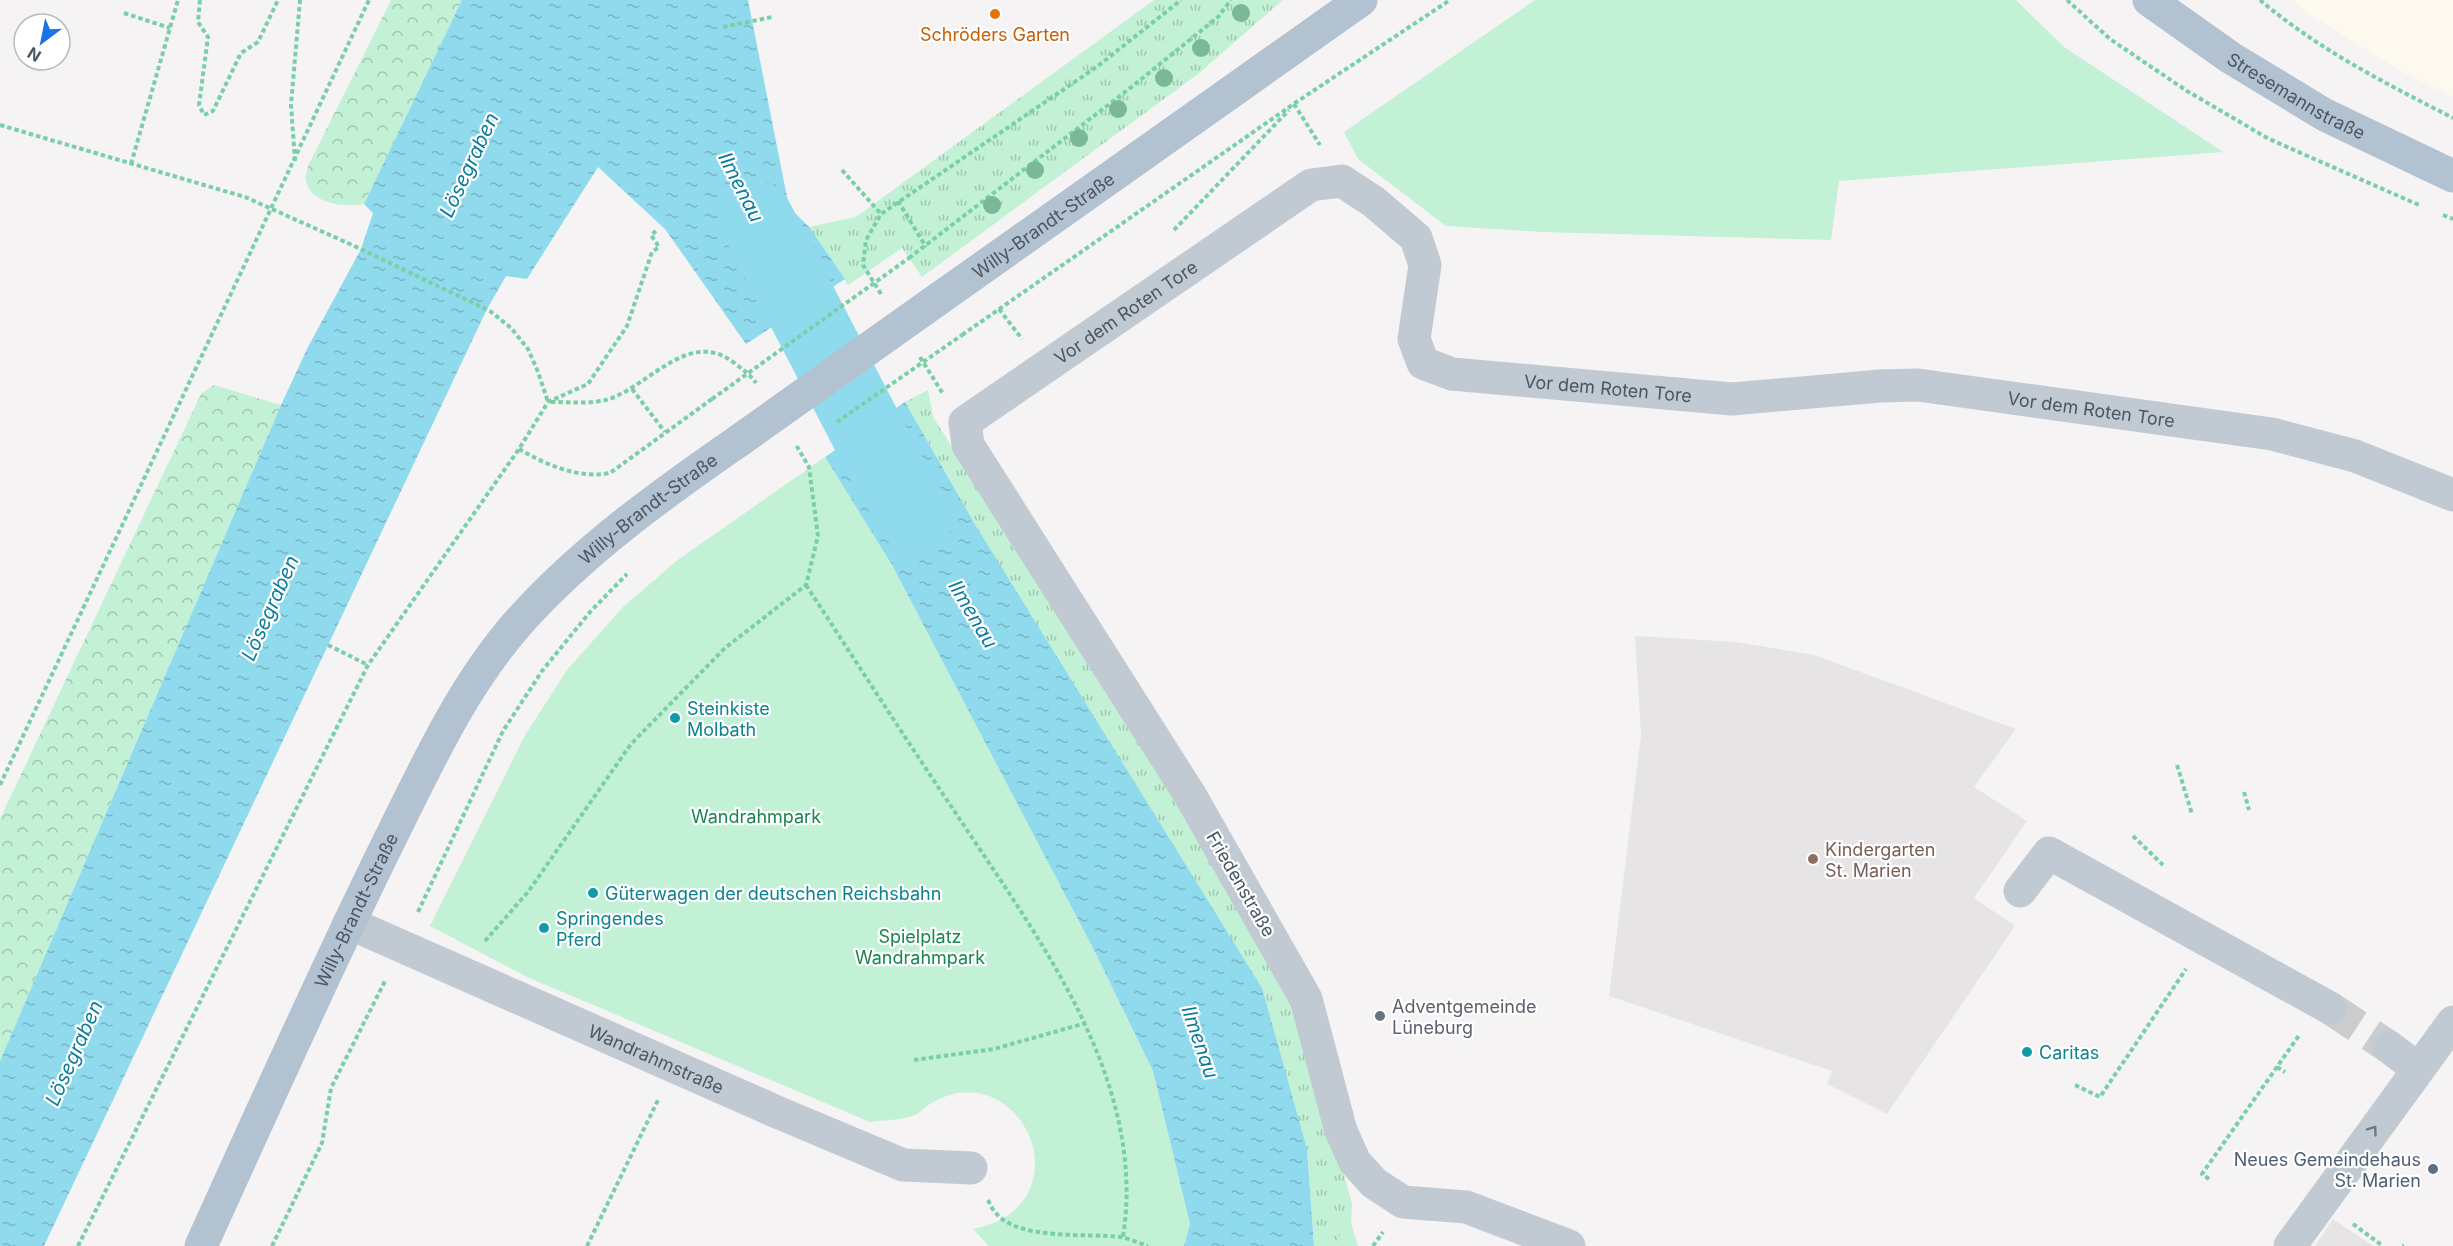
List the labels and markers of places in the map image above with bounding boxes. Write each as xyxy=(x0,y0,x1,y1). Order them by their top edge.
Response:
marker: Schröders Garten xyxy=(988,7,1002,21)
place label: Schröders Garten xyxy=(920,24,1070,45)
place label: Steinkiste Molbath xyxy=(687,698,770,740)
marker: Steinkiste Molbath xyxy=(668,711,682,725)
place label: Kindergarten St. Marien xyxy=(1825,839,1935,881)
marker: Kindergarten St. Marien xyxy=(1806,852,1820,866)
place label: Güterwagen der deutschen Reichsbahn xyxy=(605,883,941,904)
marker: Güterwagen der deutschen Reichsbahn xyxy=(586,886,600,900)
place label: Springendes Pferd xyxy=(556,908,664,950)
marker: Springendes Pferd xyxy=(537,921,551,935)
place label: Adventgemeinde Lüneburg xyxy=(1392,996,1536,1038)
marker: Adventgemeinde Lüneburg xyxy=(1373,1009,1387,1023)
place label: Caritas xyxy=(2039,1042,2099,1063)
marker: Caritas xyxy=(2020,1045,2034,1059)
place label: Neues Gemeindehaus St. Marien xyxy=(2234,1149,2421,1191)
marker: Neues Gemeindehaus St. Marien xyxy=(2426,1162,2440,1176)

